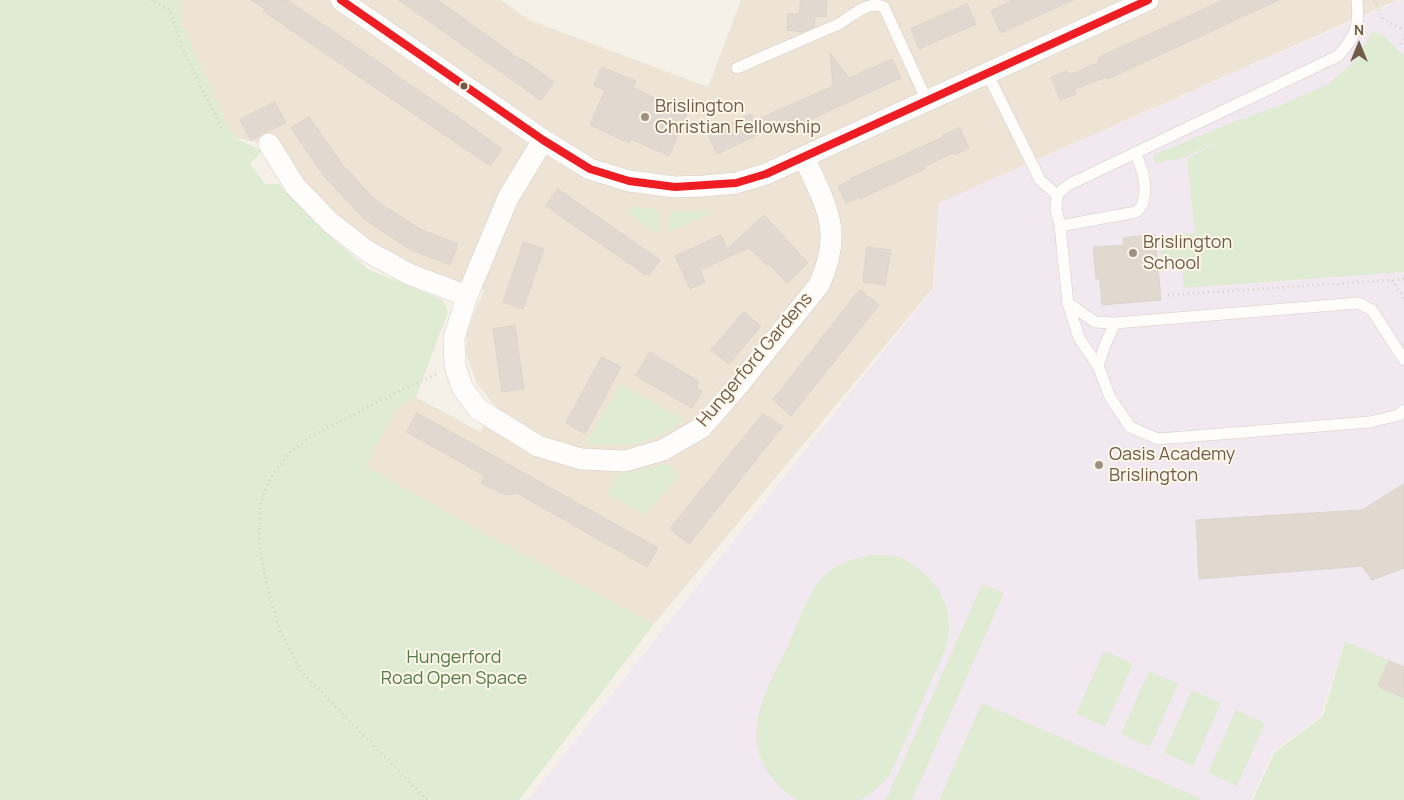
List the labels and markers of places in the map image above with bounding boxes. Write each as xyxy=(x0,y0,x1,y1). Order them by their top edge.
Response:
unlabelled marker xyxy=(459,81,469,91)
place label: Brislington Christian Fellowship xyxy=(655,96,821,138)
marker: Brislington Christian Fellowship xyxy=(639,111,651,123)
place label: Brislington School xyxy=(1143,232,1232,274)
marker: Brislington School xyxy=(1127,247,1139,259)
place label: Oasis Academy Brislington xyxy=(1109,444,1235,486)
marker: Oasis Academy Brislington xyxy=(1093,459,1105,471)

